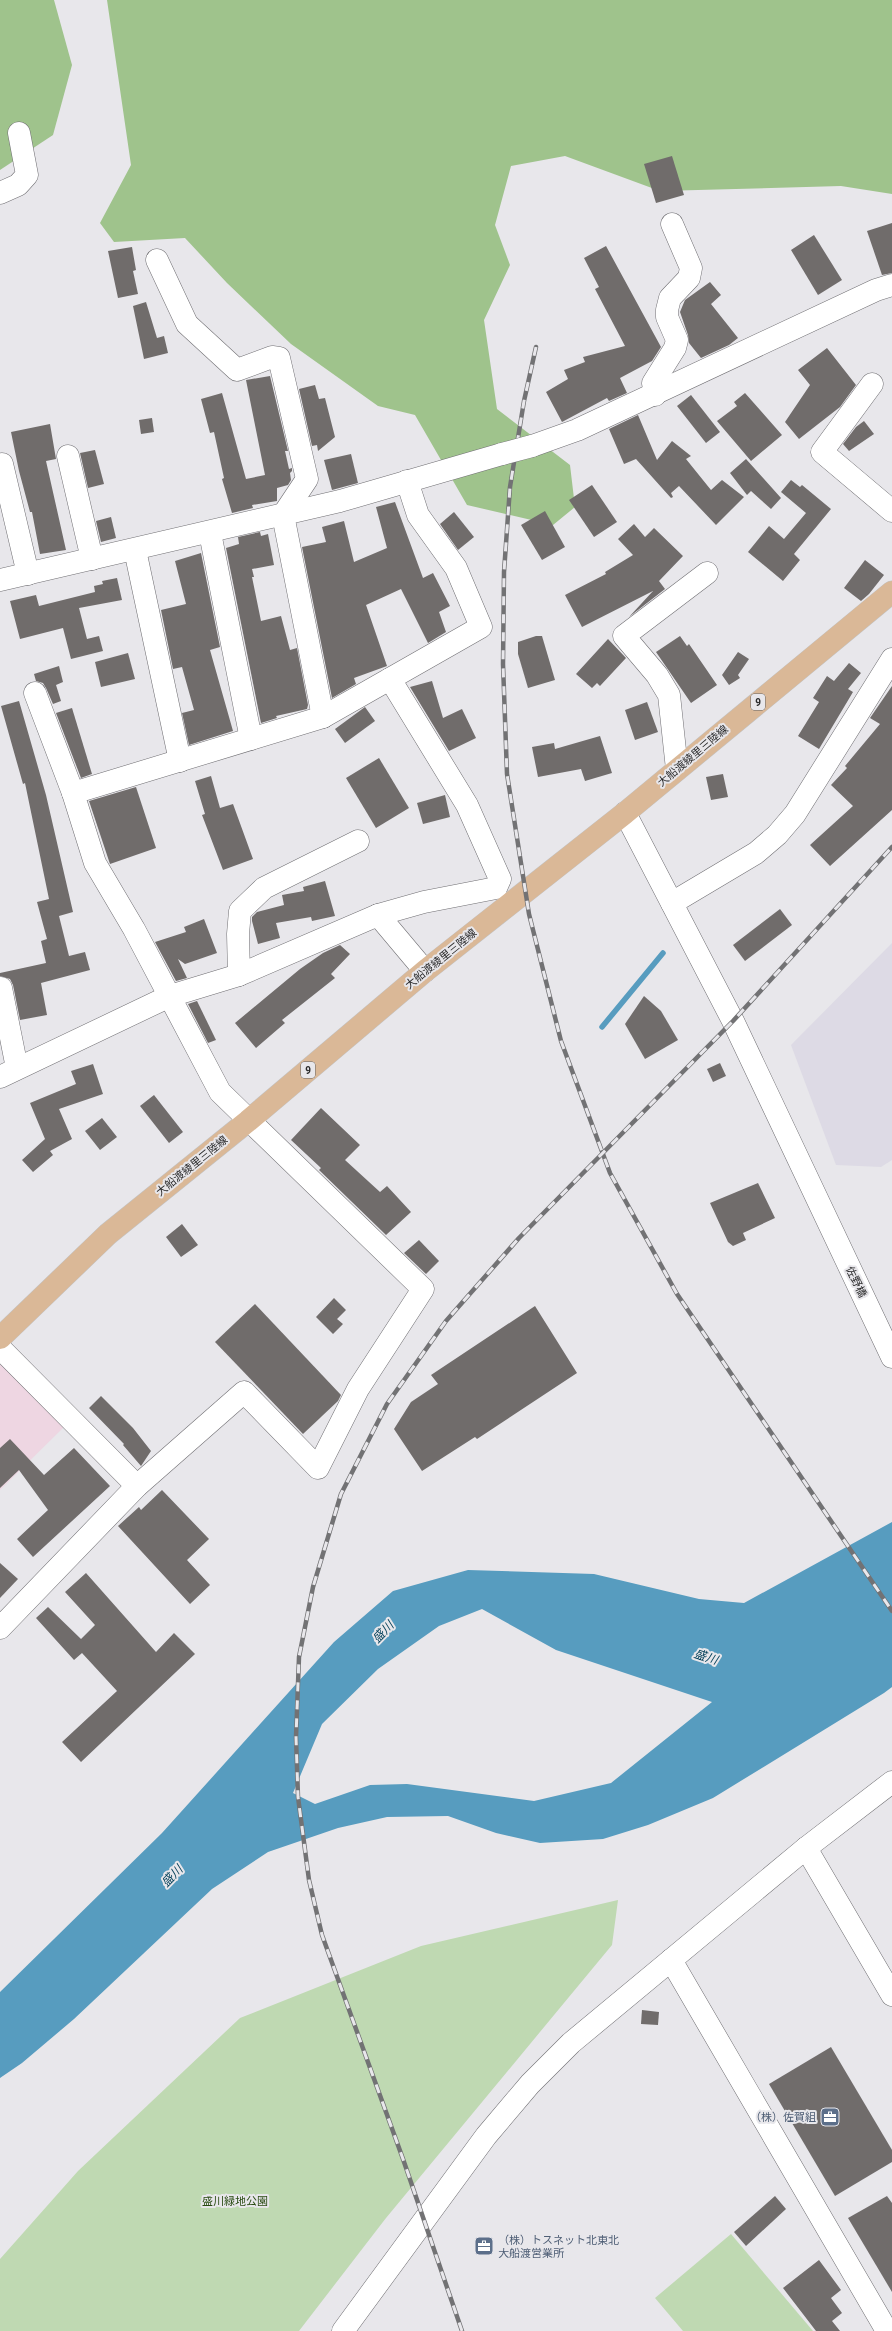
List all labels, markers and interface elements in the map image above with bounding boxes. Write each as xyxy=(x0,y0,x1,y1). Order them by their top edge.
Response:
road number: 9 xyxy=(751,694,765,710)
street label: 大船渡綾里三陸線 xyxy=(655,723,731,789)
street label: 大船渡綾里三陸線 xyxy=(403,926,479,992)
road number: 9 xyxy=(301,1062,315,1078)
street label: 大船渡綾里三陸線 xyxy=(154,1133,230,1199)
street label: 佐野橋 xyxy=(843,1264,869,1300)
water label: 盛川 xyxy=(370,1617,398,1646)
water label: 盛川 xyxy=(692,1647,721,1668)
water label: 盛川 xyxy=(159,1861,187,1890)
office icon: （株）佐賀組 xyxy=(819,2106,841,2128)
place label: （株）佐賀組 xyxy=(750,2111,816,2124)
park label: 盛川緑地公園 xyxy=(202,2195,268,2208)
place label: （株）トスネット北東北 大船渡営業所 xyxy=(498,2234,619,2260)
office icon: （株）トスネット北東北 大船渡営業所 xyxy=(473,2235,495,2257)

